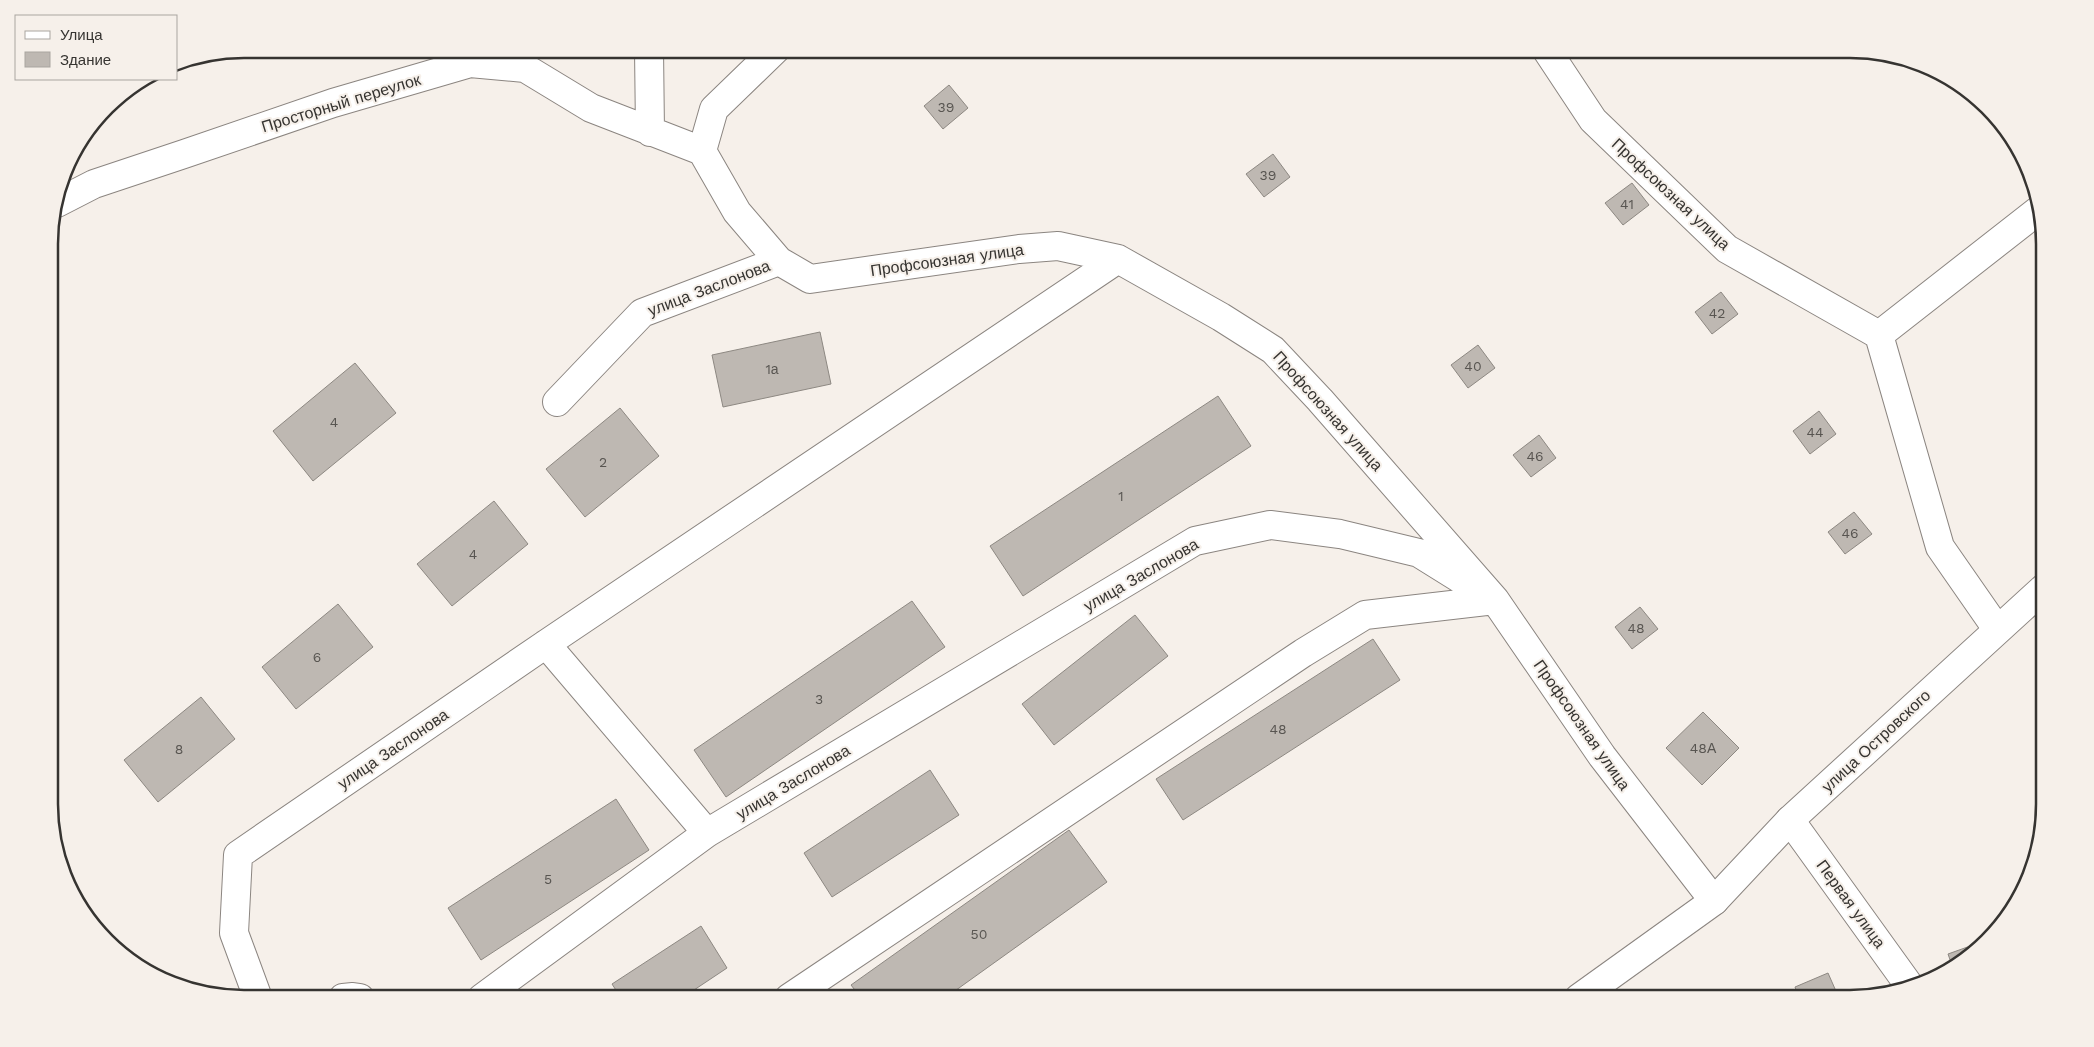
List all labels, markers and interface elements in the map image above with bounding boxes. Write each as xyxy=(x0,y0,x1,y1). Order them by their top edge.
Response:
legend xyxy=(15,15,178,80)
text: Улица xyxy=(60,26,103,44)
text: Здание xyxy=(60,51,111,69)
street label: Просторный переулок xyxy=(259,69,424,136)
house number: 39 xyxy=(938,99,954,115)
street label: Профсоюзная улица xyxy=(1608,134,1734,254)
house number: 39 xyxy=(1260,167,1276,183)
house number: 41 xyxy=(1620,196,1634,212)
street label: Профсоюзная улица xyxy=(869,240,1025,280)
street label: улица Заслонова xyxy=(645,256,773,320)
house number: 42 xyxy=(1709,305,1725,321)
street label: Профсоюзная улица xyxy=(1269,347,1387,475)
house number: 40 xyxy=(1464,358,1482,374)
house number: 1а xyxy=(765,361,779,377)
house number: 4 xyxy=(330,414,338,430)
house number: 44 xyxy=(1806,424,1824,440)
house number: 46 xyxy=(1526,448,1544,464)
house number: 2 xyxy=(599,454,607,470)
house number: 1 xyxy=(1118,488,1124,504)
house number: 46 xyxy=(1841,525,1859,541)
street label: улица Заслонова xyxy=(1080,534,1202,616)
house number: 4 xyxy=(469,546,477,562)
house number: 48 xyxy=(1627,620,1645,636)
house number: 6 xyxy=(313,649,321,665)
street label: Профсоюзная улица xyxy=(1530,656,1634,794)
street label: улица Островского xyxy=(1818,686,1934,796)
house number: 3 xyxy=(815,691,823,707)
street label: улица Заслонова xyxy=(334,705,452,793)
house number: 48 xyxy=(1269,721,1287,737)
street label: улица Заслонова xyxy=(733,740,853,823)
house number: 48А xyxy=(1690,740,1717,756)
house number: 8 xyxy=(175,741,183,757)
street label: Первая улица xyxy=(1813,856,1889,952)
house number: 5 xyxy=(544,871,552,887)
house number: 50 xyxy=(971,926,987,942)

